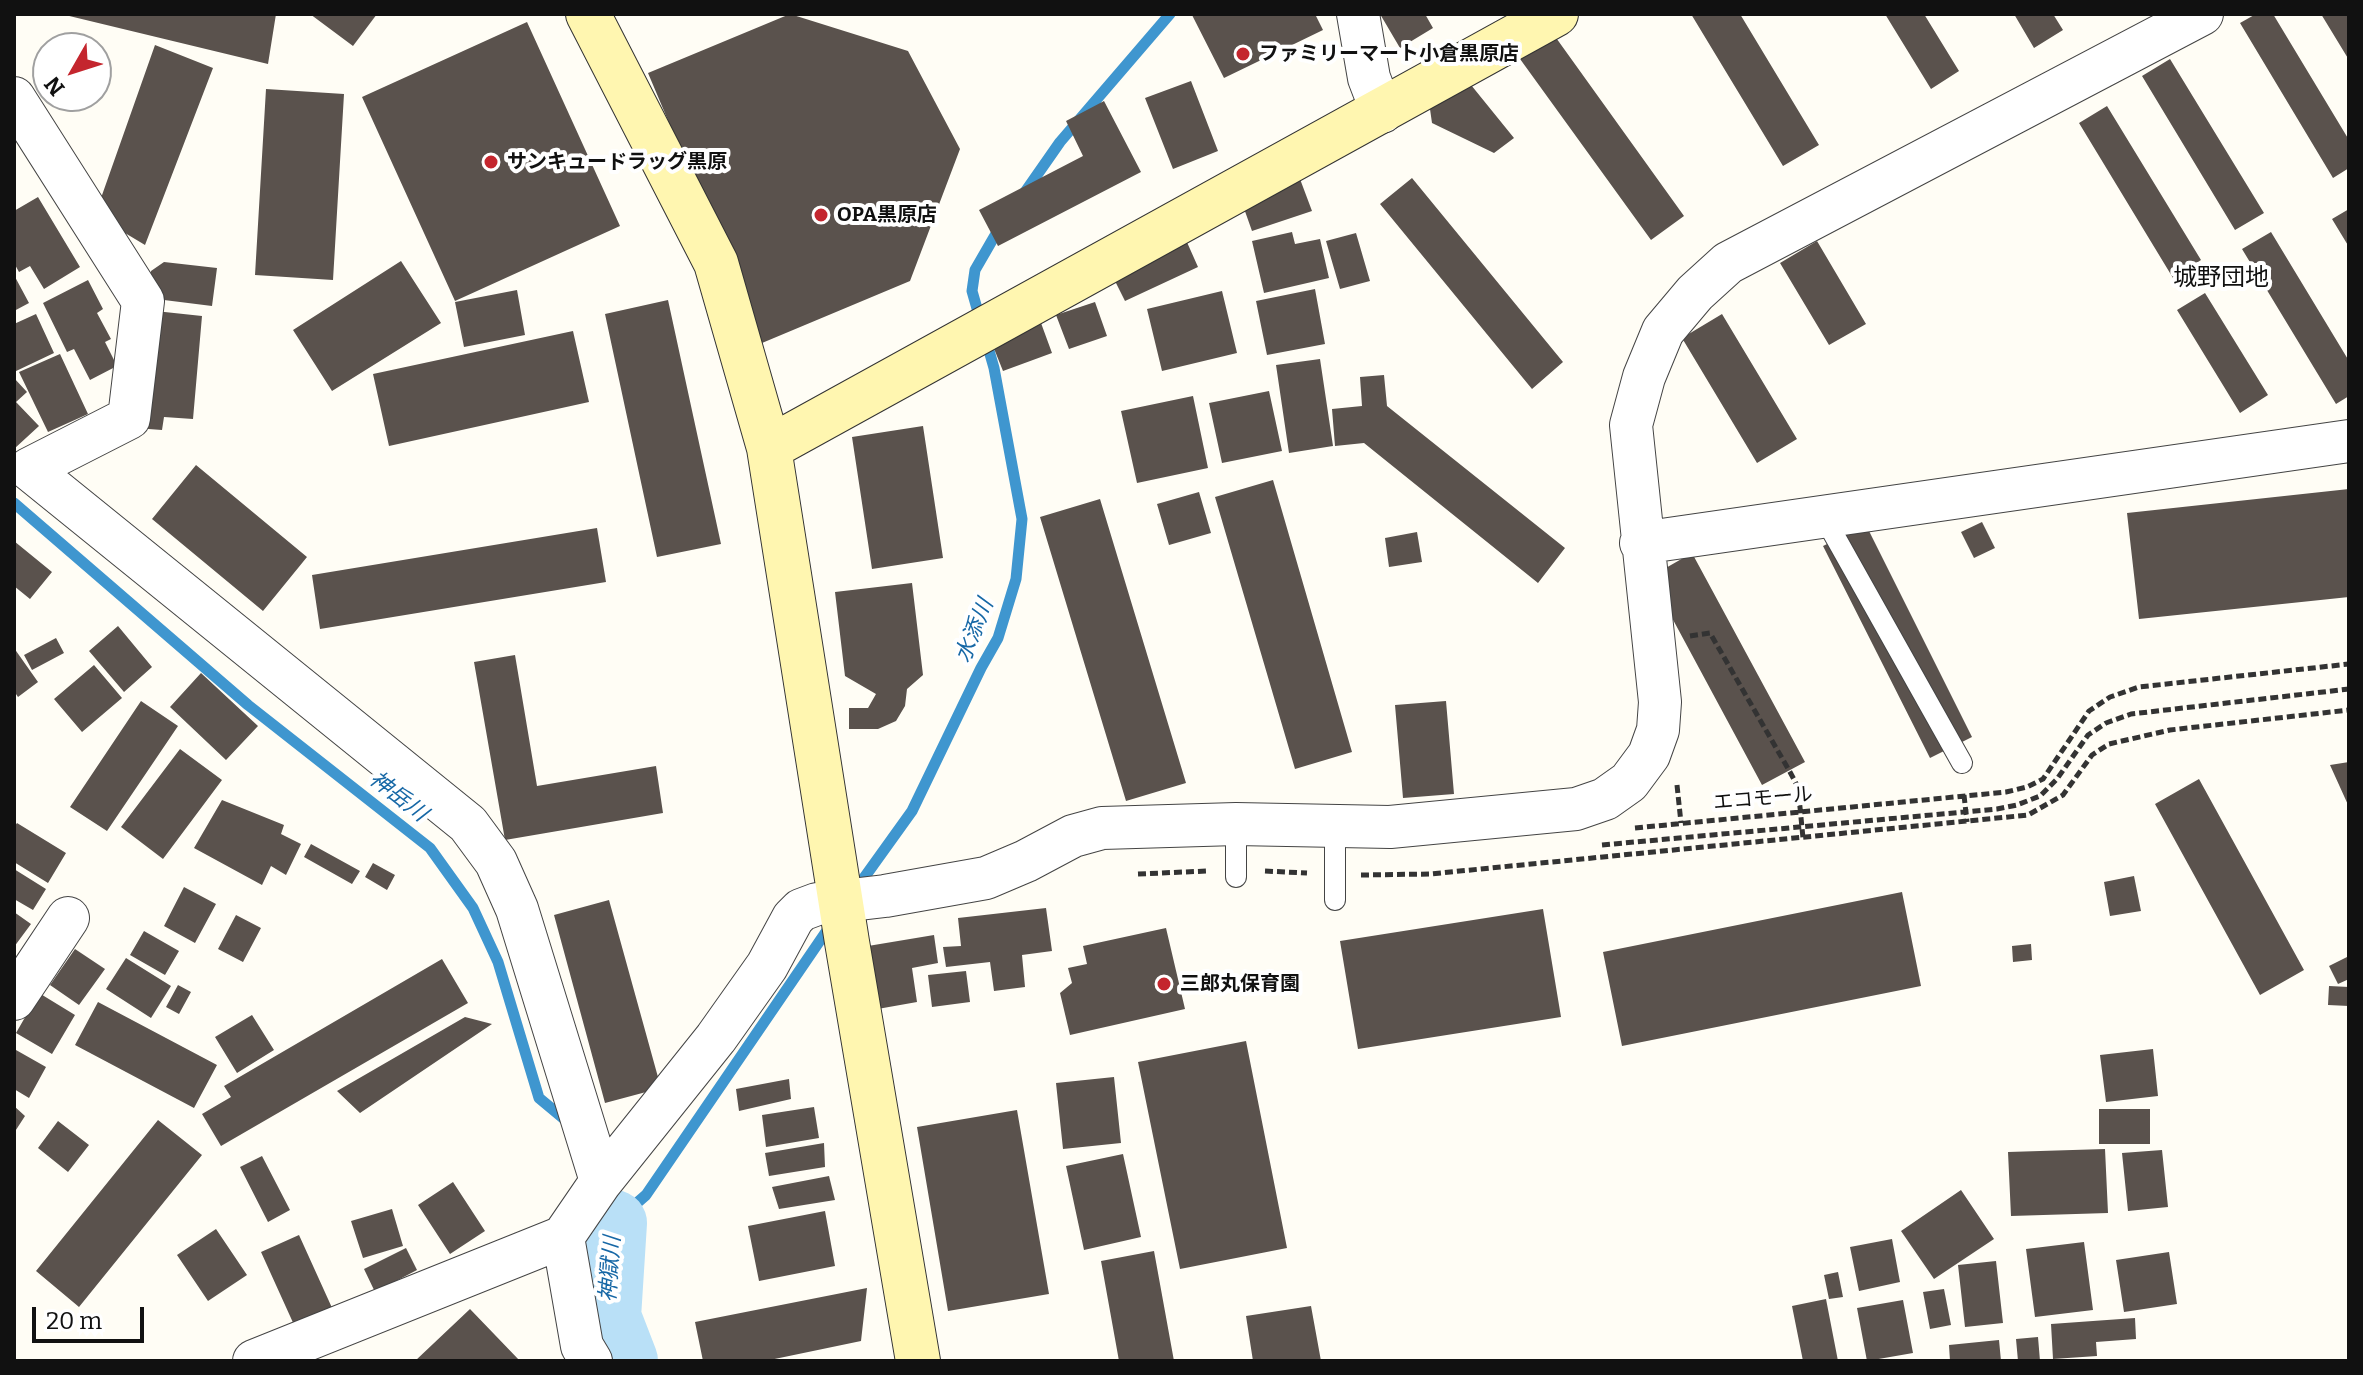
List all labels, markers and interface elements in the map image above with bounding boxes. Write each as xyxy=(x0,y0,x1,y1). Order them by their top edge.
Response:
north arrow xyxy=(32,32,112,112)
place label: ファミリーマート小倉黒原店 xyxy=(1259,42,1519,66)
marker: ファミリーマート小倉黒原店 xyxy=(1234,45,1252,63)
text: N xyxy=(39,71,70,101)
place label: サンキュードラッグ黒原 xyxy=(507,150,727,174)
marker: サンキュードラッグ黒原 xyxy=(482,153,500,171)
place label: OPA黒原店 xyxy=(837,203,937,227)
marker: OPA黒原店 xyxy=(812,206,830,224)
district label: 城野団地 xyxy=(2173,264,2269,292)
water label: 水添川 xyxy=(950,595,1000,667)
water label: 神岳川 xyxy=(364,766,432,828)
street label: エコモール xyxy=(1712,783,1814,815)
place label: 三郎丸保育園 xyxy=(1180,972,1300,996)
marker: 三郎丸保育園 xyxy=(1155,975,1173,993)
water label: 神獄川 xyxy=(596,1235,626,1303)
scale bar xyxy=(36,1291,148,1341)
text: 20 m xyxy=(46,1307,102,1335)

